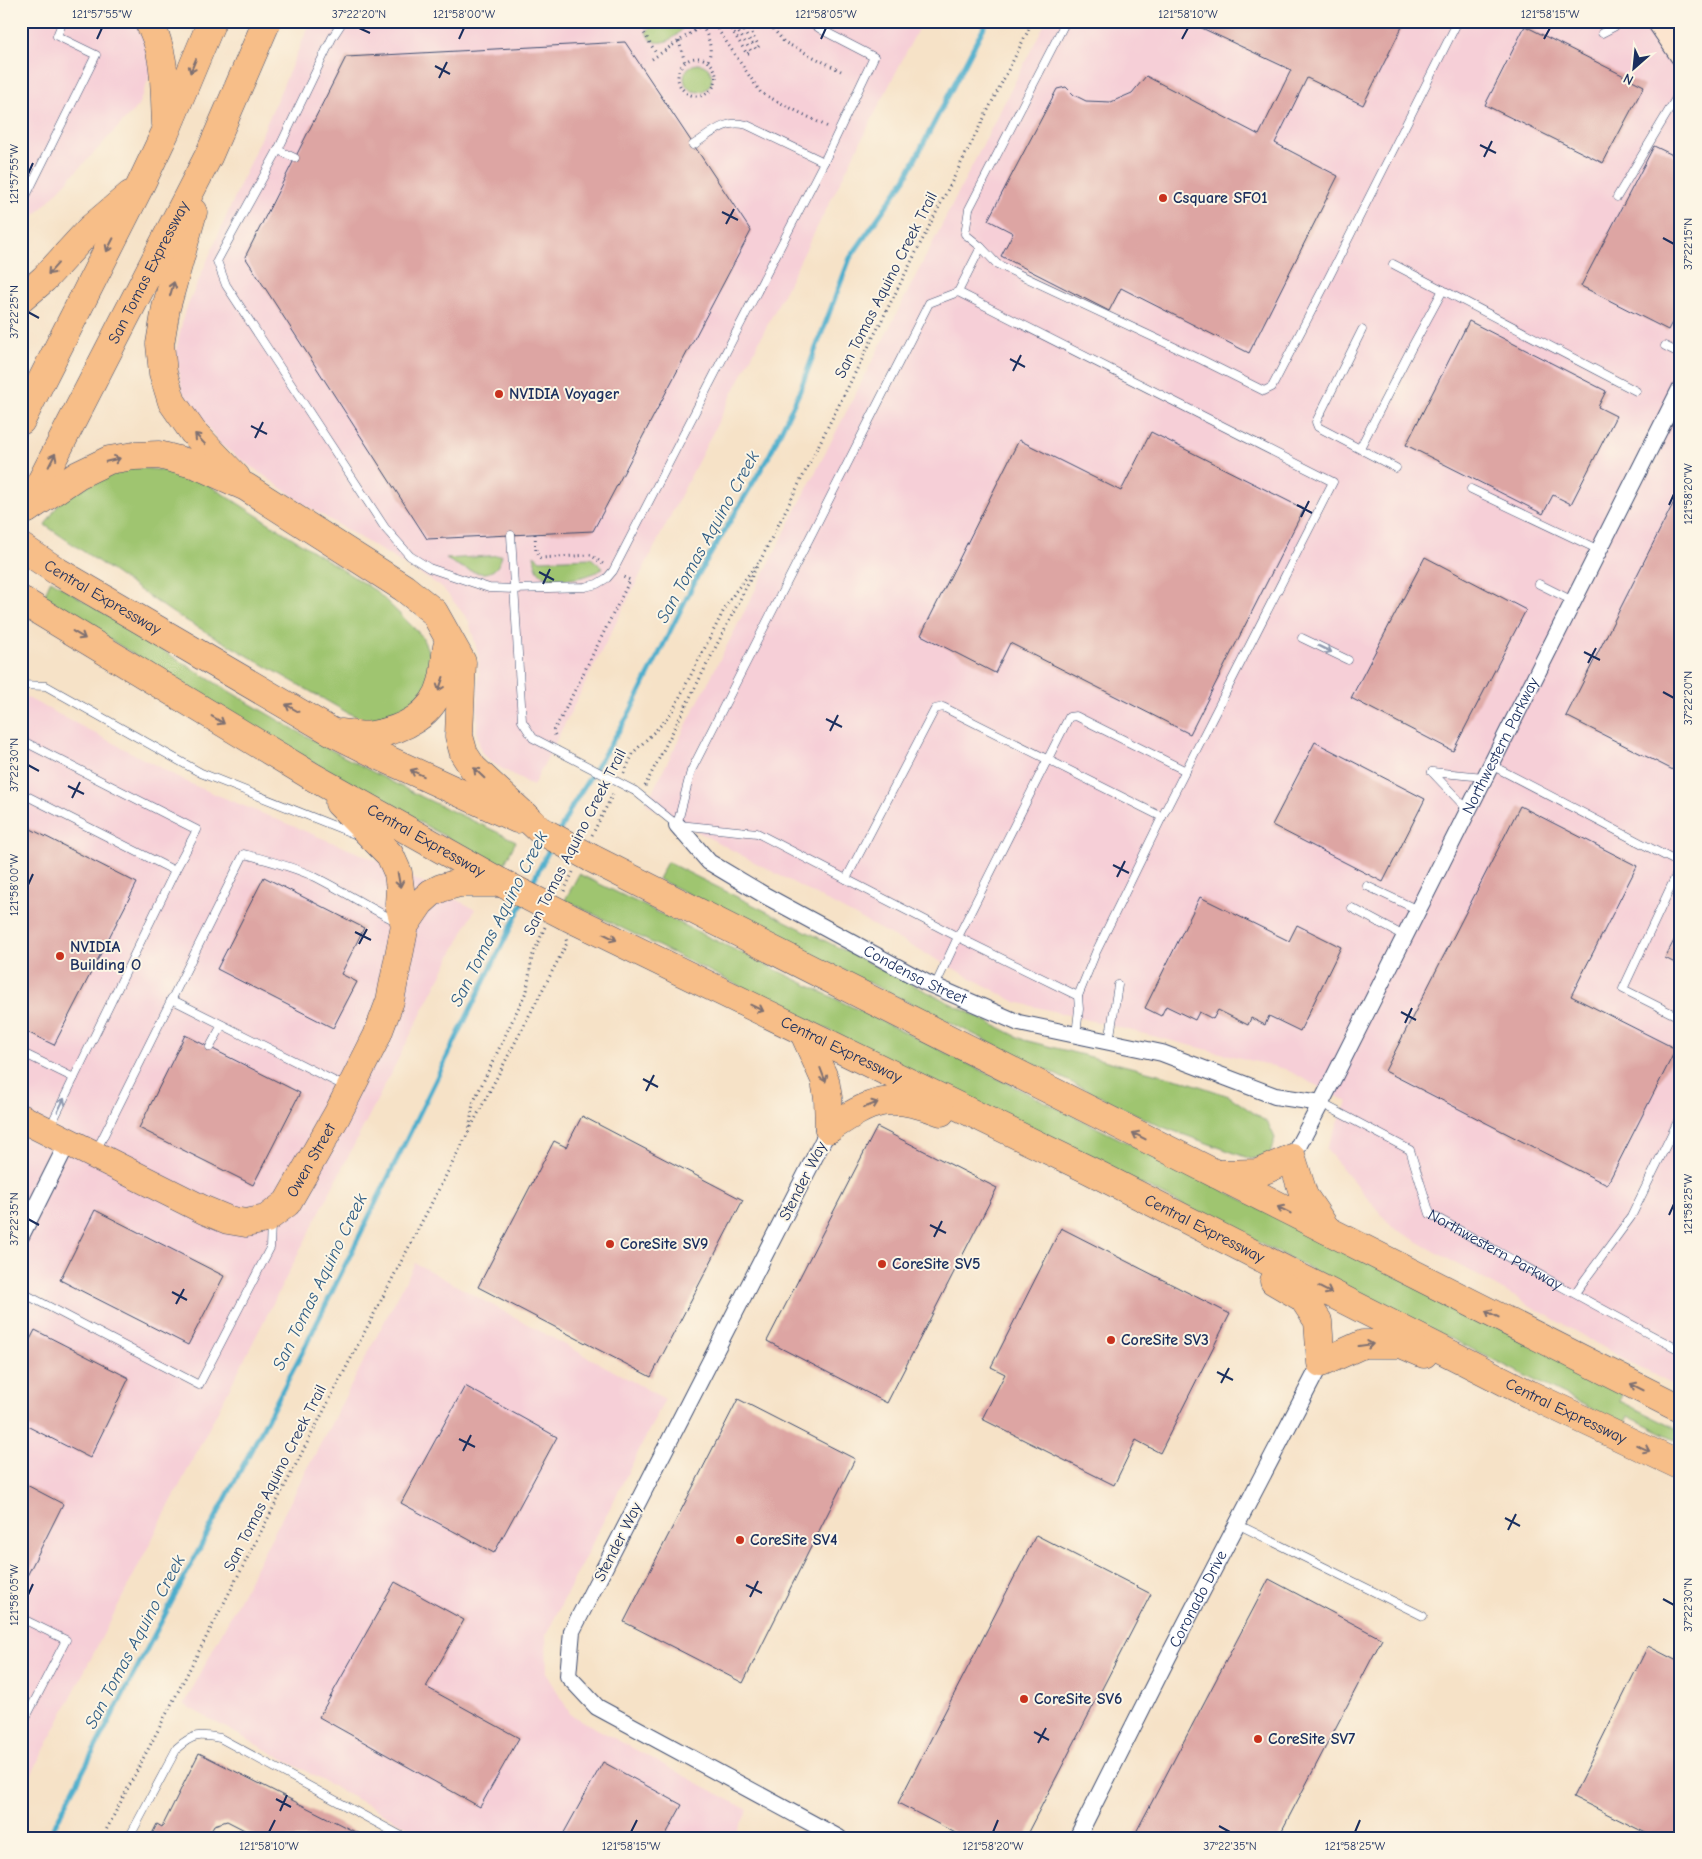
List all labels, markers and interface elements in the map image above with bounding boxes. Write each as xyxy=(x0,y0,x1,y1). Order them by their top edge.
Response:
text: 121°57'55"W xyxy=(72,7,133,21)
text: 37°22'20"N xyxy=(332,7,386,21)
text: 121°58'00"W xyxy=(433,7,496,21)
text: 121°58'05"W xyxy=(795,7,857,21)
text: 121°58'10"W xyxy=(1158,7,1218,21)
text: 121°58'15"W xyxy=(1521,7,1580,21)
north arrow xyxy=(1610,42,1660,92)
one-way arrow xyxy=(188,58,197,73)
text: N xyxy=(1620,69,1636,89)
text: 121°57'55"W xyxy=(7,143,21,204)
street label: San Tomas Aquino Creek Trail xyxy=(831,189,941,381)
place label: Csquare SFO1 xyxy=(1173,189,1267,207)
marker: Csquare SFO1 xyxy=(1157,192,1169,204)
street label: San Tomas Expressway xyxy=(104,197,193,347)
text: 37°22'15"N xyxy=(1681,218,1695,270)
one-way arrow xyxy=(105,238,115,253)
one-way arrow xyxy=(47,263,59,276)
one-way arrow xyxy=(167,281,177,297)
text: 37°22'25"N xyxy=(7,285,21,339)
place label: NVIDIA Voyager xyxy=(509,385,620,403)
marker: NVIDIA Voyager xyxy=(493,388,505,400)
one-way arrow xyxy=(194,433,206,445)
water label: San Tomas Aquino Creek xyxy=(652,447,764,627)
one-way arrow xyxy=(48,453,57,468)
one-way arrow xyxy=(105,455,121,464)
text: 121°58'20"W xyxy=(1681,463,1695,525)
street label: Central Expressway xyxy=(41,556,165,639)
one-way arrow xyxy=(71,631,85,641)
one-way arrow xyxy=(1317,645,1332,654)
text: 37°22'20"N xyxy=(1681,671,1695,725)
street label: Northwestern Parkway xyxy=(1459,674,1543,817)
one-way arrow xyxy=(435,676,445,692)
one-way arrow xyxy=(286,703,300,713)
one-way arrow xyxy=(210,715,224,725)
text: 37°22'30"N xyxy=(7,738,21,792)
street label: San Tomas Aquino Creek Trail xyxy=(520,746,630,938)
one-way arrow xyxy=(409,767,424,777)
one-way arrow xyxy=(472,767,485,779)
street label: Central Expressway xyxy=(364,800,489,881)
water label: San Tomas Aquino Creek xyxy=(446,828,552,1010)
text: 121°58'00"W xyxy=(7,853,21,916)
one-way arrow xyxy=(394,872,404,888)
one-way arrow xyxy=(602,933,617,943)
place label: NVIDIA Building O xyxy=(70,938,141,974)
street label: Condensa Street xyxy=(860,941,970,1008)
marker: NVIDIA Building O xyxy=(54,950,66,962)
one-way arrow xyxy=(749,1003,764,1013)
street label: Central Expressway xyxy=(778,1013,905,1087)
one-way arrow xyxy=(818,1067,828,1082)
one-way arrow xyxy=(57,1098,66,1113)
one-way arrow xyxy=(863,1100,878,1109)
street label: Owen Street xyxy=(283,1120,340,1200)
one-way arrow xyxy=(1132,1131,1147,1141)
street label: Stender Way xyxy=(775,1138,831,1223)
text: 121°58'25"W xyxy=(1681,1173,1695,1234)
water label: San Tomas Aquino Creek xyxy=(268,1190,372,1374)
street label: Central Expressway xyxy=(1141,1191,1268,1267)
text: 37°22'35"N xyxy=(7,1192,21,1246)
one-way arrow xyxy=(1277,1204,1292,1214)
street label: Northwestern Parkway xyxy=(1425,1206,1566,1295)
place label: CoreSite SV9 xyxy=(620,1235,708,1253)
marker: CoreSite SV9 xyxy=(604,1238,616,1250)
place label: CoreSite SV5 xyxy=(892,1255,981,1273)
marker: CoreSite SV5 xyxy=(876,1258,888,1270)
one-way arrow xyxy=(1318,1285,1333,1295)
one-way arrow xyxy=(1485,1309,1500,1318)
place label: CoreSite SV3 xyxy=(1121,1331,1209,1349)
marker: CoreSite SV3 xyxy=(1105,1334,1117,1346)
one-way arrow xyxy=(1358,1340,1374,1350)
street label: Central Expressway xyxy=(1502,1374,1630,1448)
street label: San Tomas Aquino Creek Trail xyxy=(220,1382,330,1574)
one-way arrow xyxy=(1630,1382,1645,1391)
one-way arrow xyxy=(1635,1444,1650,1453)
street label: Stender Way xyxy=(590,1499,646,1584)
place label: CoreSite SV4 xyxy=(750,1531,838,1549)
marker: CoreSite SV4 xyxy=(734,1534,746,1546)
street label: Coronado Drive xyxy=(1166,1547,1231,1650)
water label: San Tomas Aquino Creek xyxy=(80,1551,190,1732)
text: 121°58'05"W xyxy=(7,1564,21,1626)
text: 37°22'30"N xyxy=(1681,1578,1695,1632)
place label: CoreSite SV6 xyxy=(1034,1690,1122,1708)
marker: CoreSite SV6 xyxy=(1018,1693,1030,1705)
place label: CoreSite SV7 xyxy=(1268,1730,1356,1748)
marker: CoreSite SV7 xyxy=(1252,1733,1264,1745)
text: 121°58'10"W xyxy=(239,1839,299,1853)
text: 121°58'15"W xyxy=(602,1839,661,1853)
text: 121°58'20"W xyxy=(962,1839,1024,1853)
text: 37°22'35"N xyxy=(1203,1839,1257,1853)
text: 121°58'25"W xyxy=(1325,1839,1386,1853)

